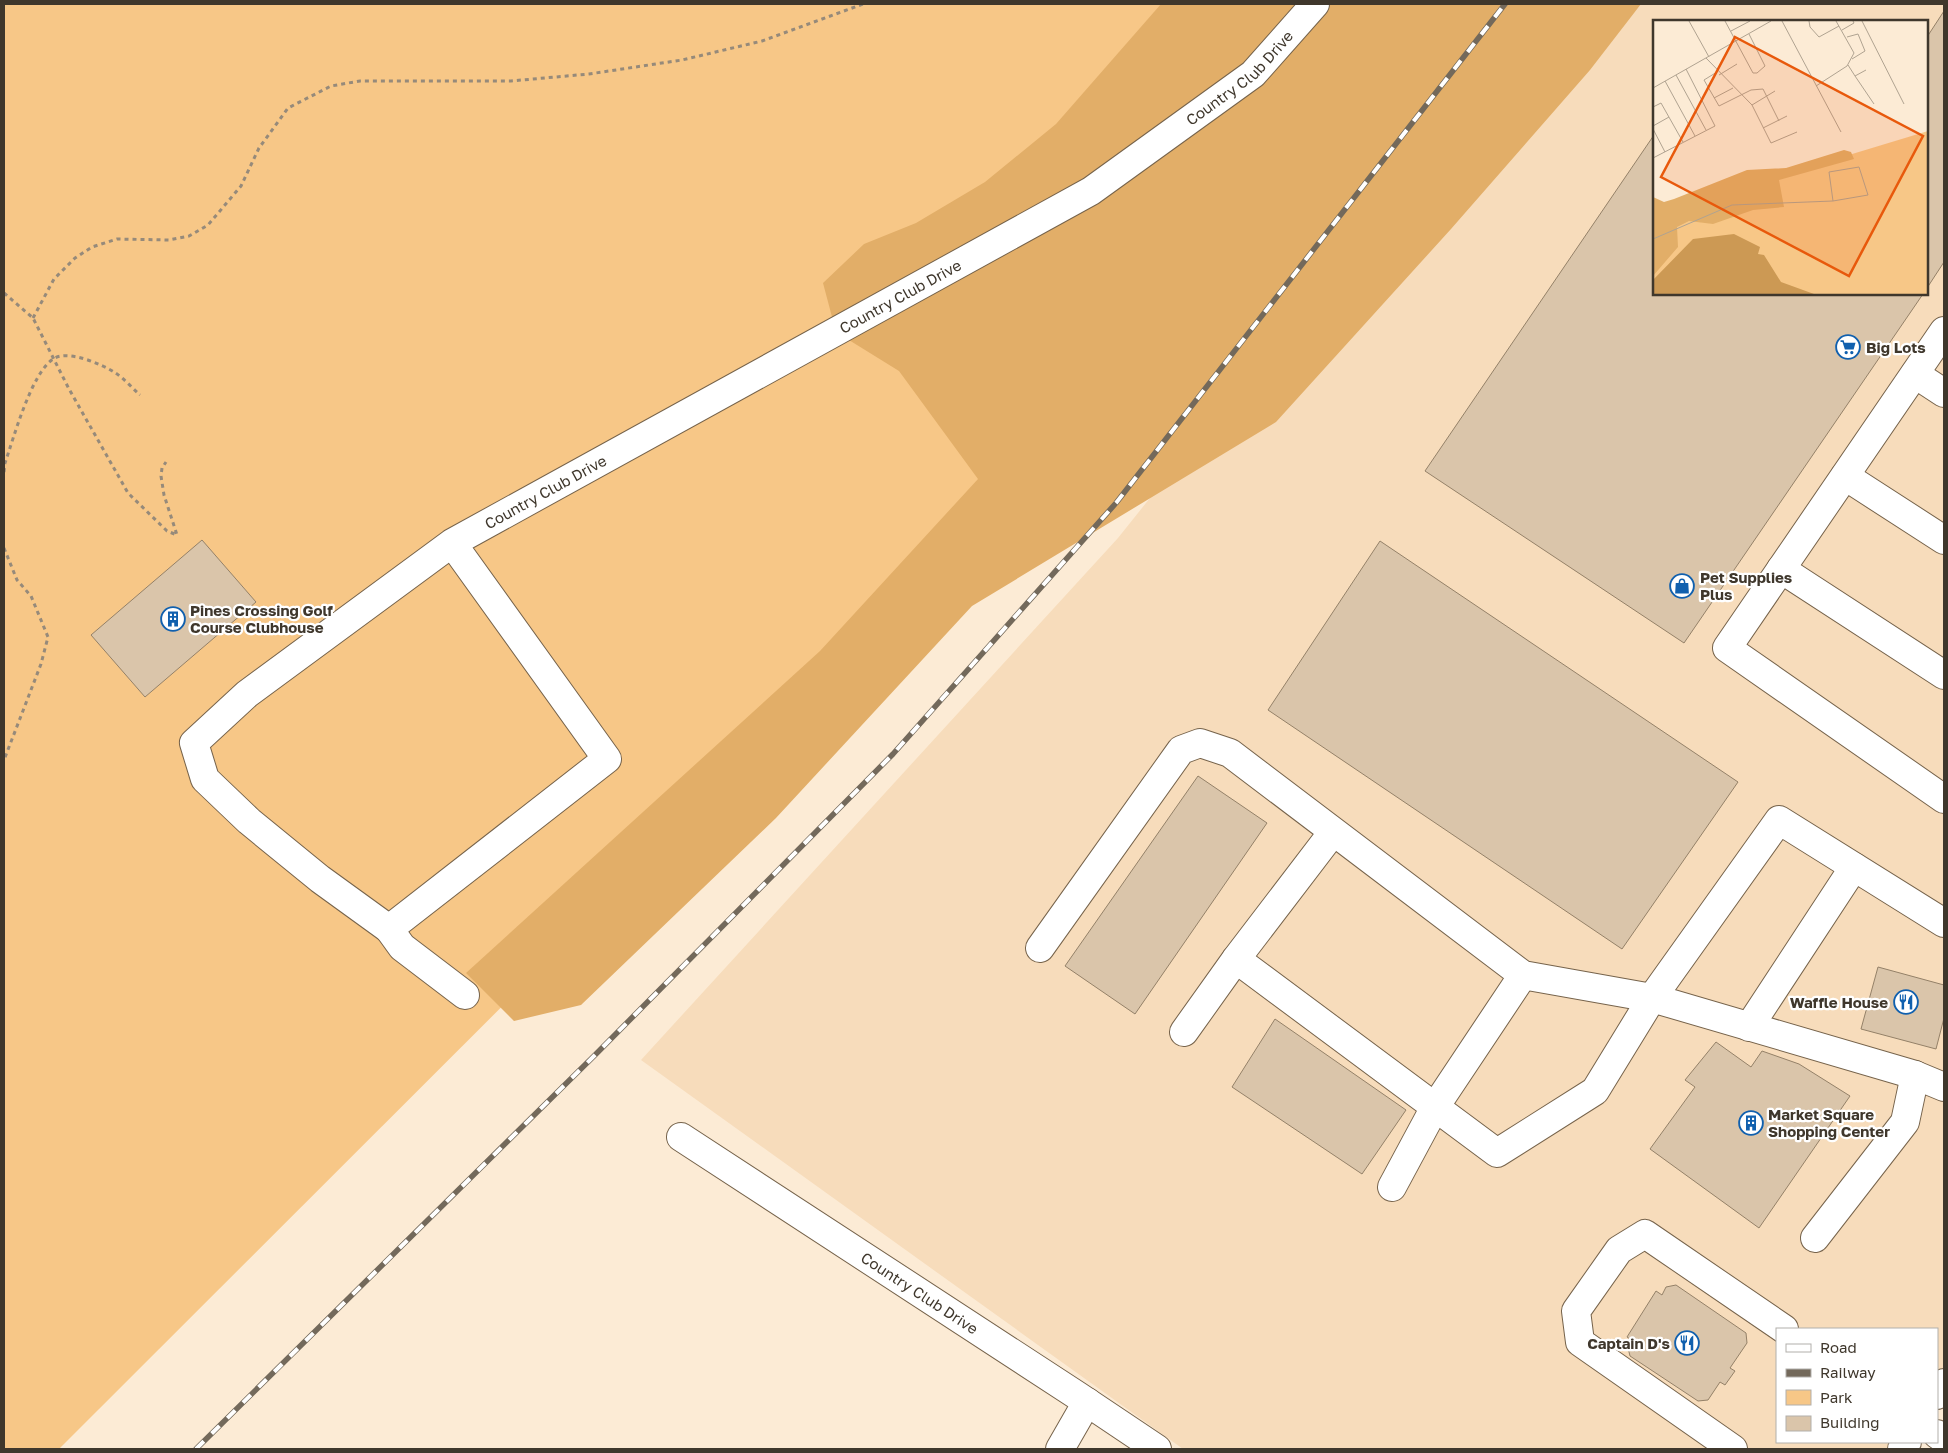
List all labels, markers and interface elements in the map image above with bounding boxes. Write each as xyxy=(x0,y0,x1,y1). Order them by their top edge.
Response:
inset map xyxy=(1653,20,1928,295)
street label: Country Club Drive xyxy=(1182,26,1297,129)
street label: Country Club Drive xyxy=(836,255,964,337)
supermarket icon: Big Lots xyxy=(1835,334,1861,360)
place label: Big Lots xyxy=(1866,338,1926,356)
street label: Country Club Drive xyxy=(481,451,610,532)
place label: Pet Supplies Plus xyxy=(1700,568,1792,603)
shop icon: Pet Supplies Plus xyxy=(1669,573,1695,599)
place label: Pines Crossing Golf Course Clubhouse xyxy=(190,601,333,636)
building icon: Pines Crossing Golf Course Clubhouse xyxy=(160,606,186,632)
restaurant icon: Waffle House xyxy=(1893,989,1919,1015)
place label: Waffle House xyxy=(1790,993,1888,1011)
place label: Market Square Shopping Center xyxy=(1768,1105,1890,1140)
building icon: Market Square Shopping Center xyxy=(1738,1110,1764,1136)
street label: Country Club Drive xyxy=(858,1248,982,1338)
legend xyxy=(1776,1328,1938,1443)
restaurant icon: Captain D's xyxy=(1674,1330,1700,1356)
place label: Captain D's xyxy=(1587,1334,1670,1352)
text: Road xyxy=(1820,1338,1857,1356)
text: Railway xyxy=(1820,1363,1876,1381)
text: Park xyxy=(1820,1388,1853,1406)
text: Building xyxy=(1820,1413,1880,1431)

